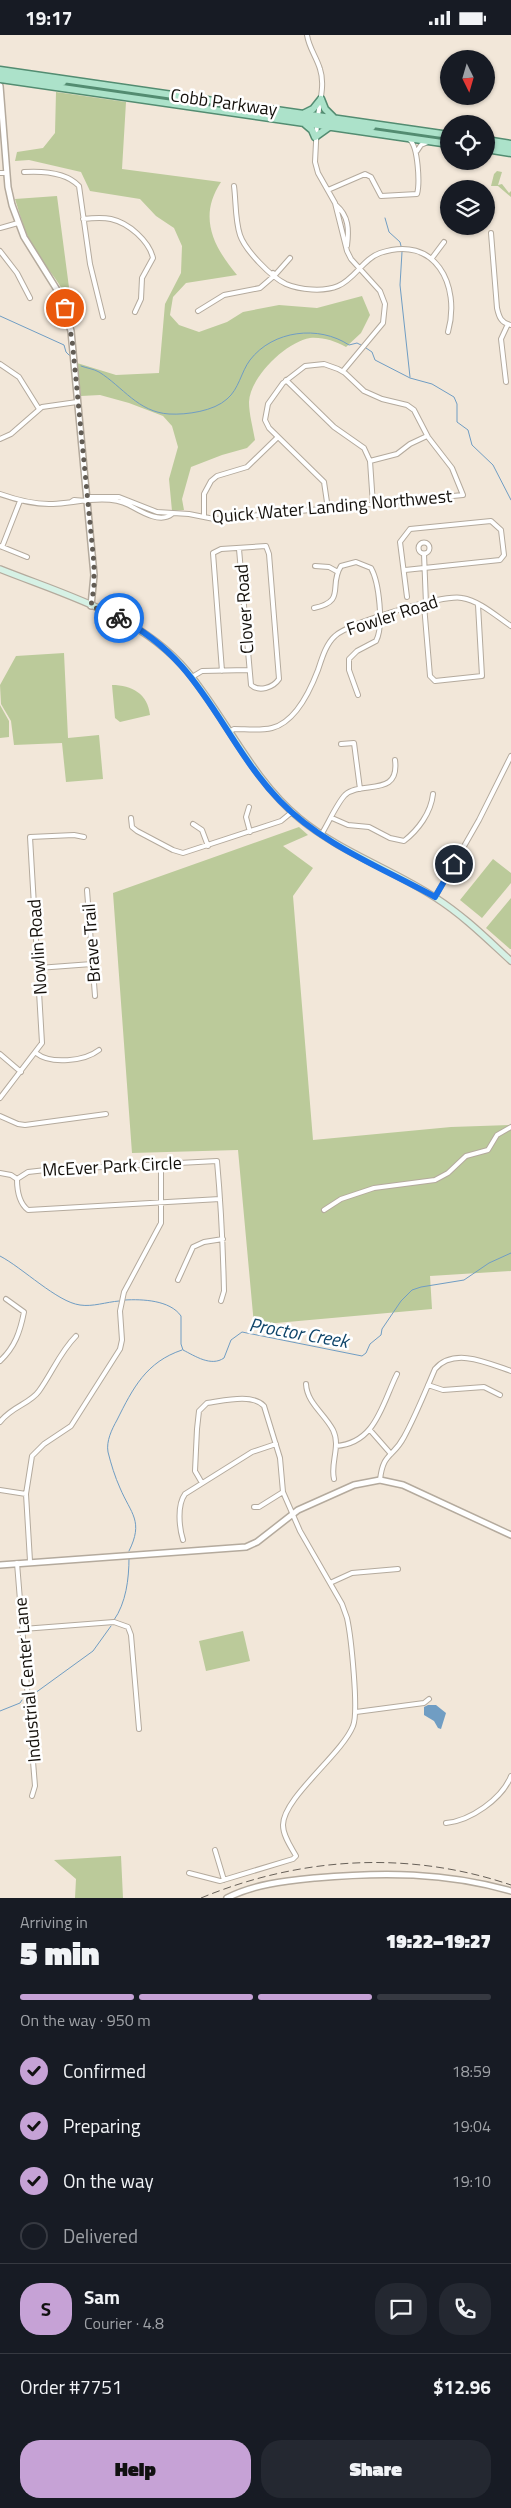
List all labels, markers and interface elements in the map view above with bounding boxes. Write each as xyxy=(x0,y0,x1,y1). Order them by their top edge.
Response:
text: 19:17 xyxy=(25,3,72,32)
north arrow xyxy=(440,50,495,105)
map controls xyxy=(440,50,495,235)
street label: Cobb Parkway xyxy=(169,81,280,123)
button: locate xyxy=(440,115,495,170)
button: layers xyxy=(440,180,495,235)
pin xyxy=(44,287,86,329)
icon: bag xyxy=(51,294,79,322)
street label: Quick Water Landing Northwest xyxy=(211,482,454,530)
street label: Clover Road xyxy=(227,563,261,655)
street label: Fowler Road xyxy=(343,588,441,642)
courier xyxy=(94,593,144,643)
icon: bike xyxy=(105,604,133,632)
pin xyxy=(433,843,475,885)
icon: home xyxy=(440,850,468,878)
street label: Nowlin Road xyxy=(20,898,54,996)
street label: Brave Trail xyxy=(75,903,107,983)
street label: McEver Park Circle xyxy=(42,1149,182,1183)
water label: Proctor Creek xyxy=(247,1309,353,1355)
street label: Industrial Center Lane xyxy=(6,1596,48,1764)
text: Arriving in xyxy=(20,1910,88,1934)
text: 19:22–19:27 xyxy=(386,1926,491,1955)
text: 5 min xyxy=(20,1929,100,1977)
text: On the way · 950 m xyxy=(20,2008,151,2032)
text: Confirmed xyxy=(63,2056,146,2085)
icon: check xyxy=(20,2057,48,2085)
text: 18:59 xyxy=(452,2059,491,2083)
text: Preparing xyxy=(63,2111,140,2140)
icon: check xyxy=(20,2112,48,2140)
text: 19:04 xyxy=(452,2114,491,2138)
text: On the way xyxy=(63,2166,154,2195)
icon: check xyxy=(20,2167,48,2195)
text: 19:10 xyxy=(452,2169,491,2193)
text: Delivered xyxy=(63,2221,138,2250)
text: Sam xyxy=(84,2282,120,2311)
button: chat xyxy=(375,2283,427,2335)
button: phone xyxy=(439,2283,491,2335)
text: S xyxy=(41,2294,51,2323)
text: Courier · 4.8 xyxy=(84,2311,164,2335)
text: Order #7751 xyxy=(20,2372,122,2401)
text: $12.96 xyxy=(433,2372,491,2401)
button: Help xyxy=(20,2440,251,2498)
button: Share xyxy=(261,2440,491,2498)

